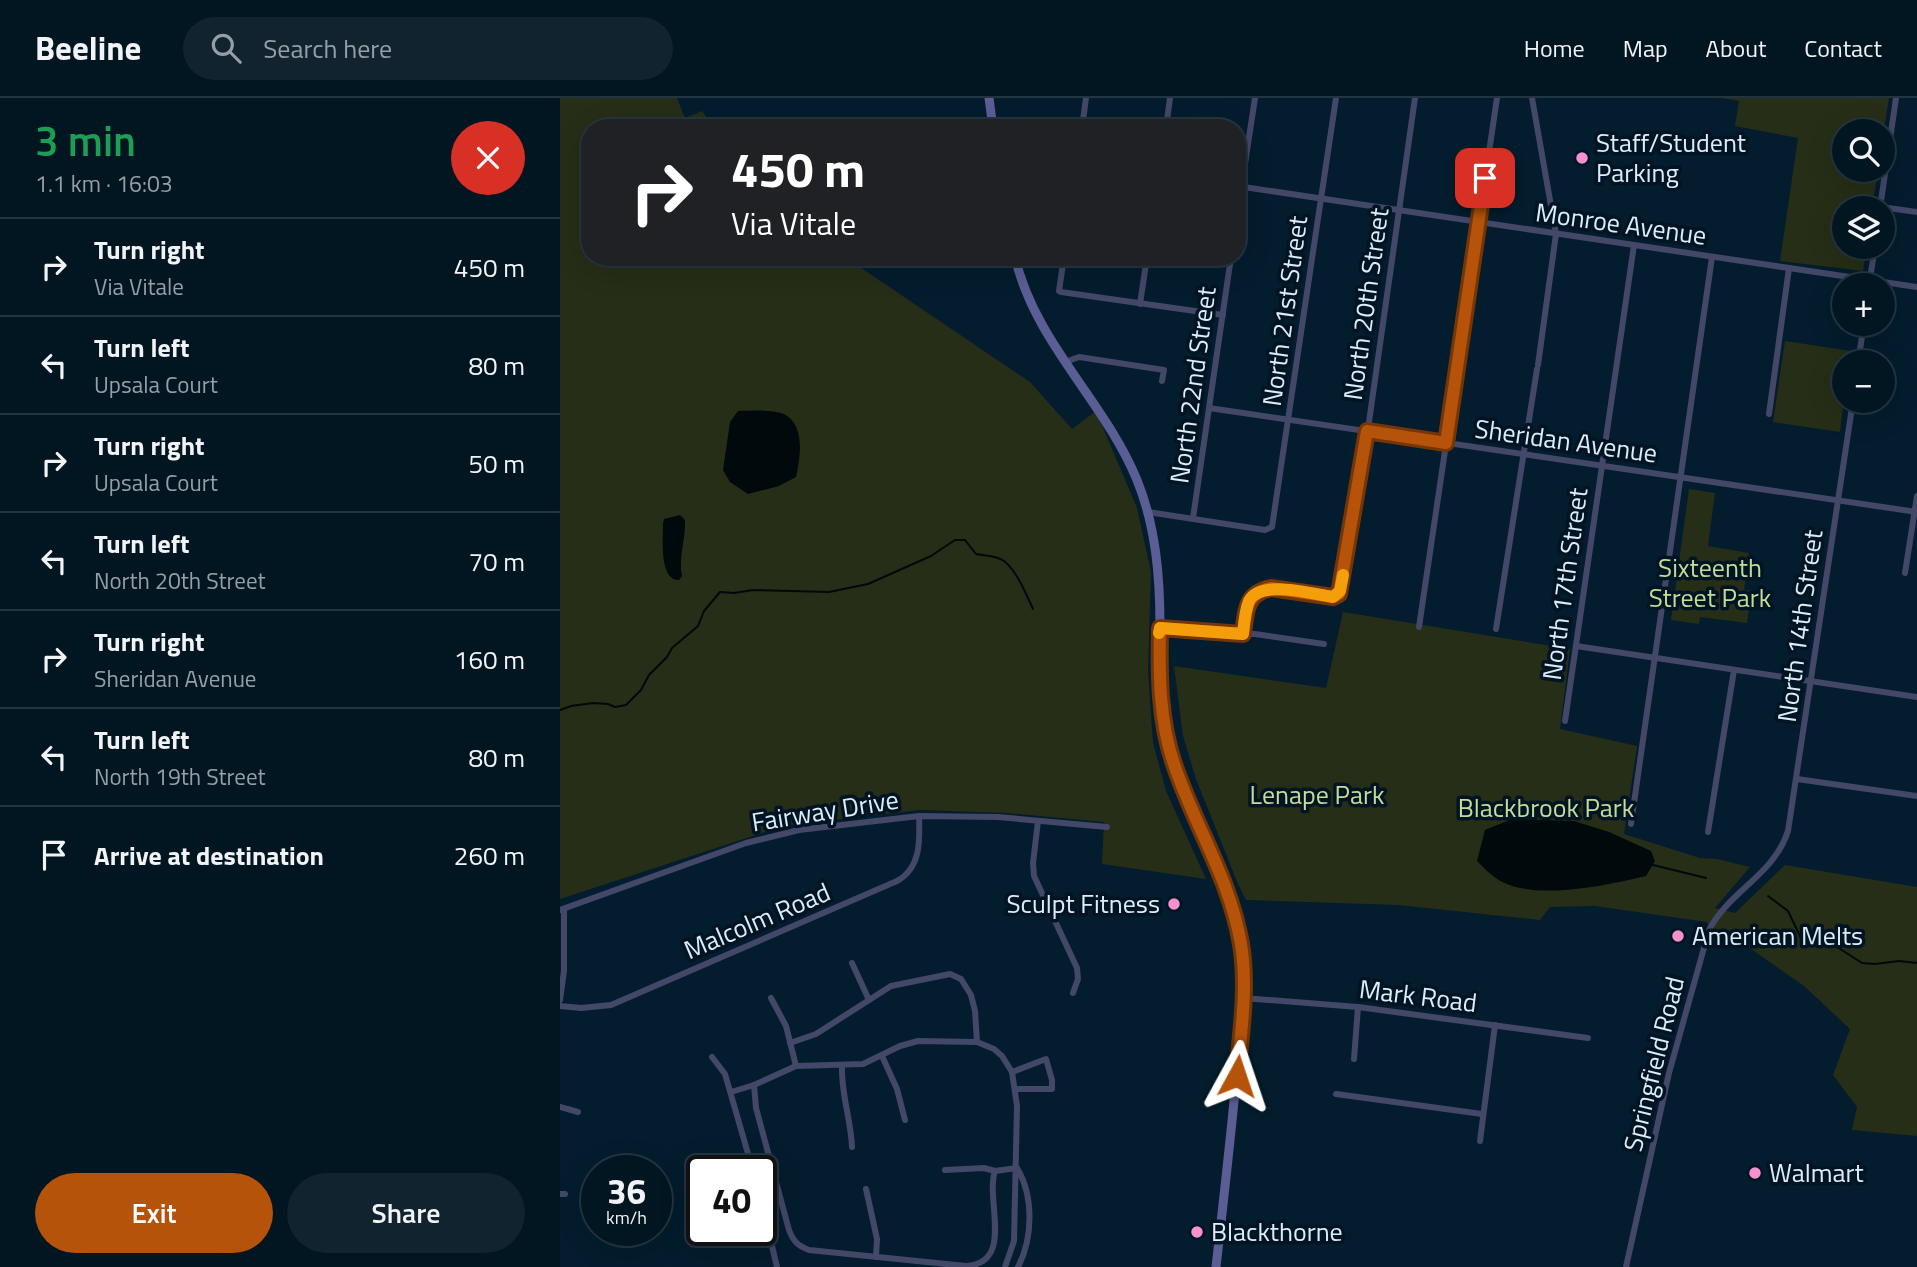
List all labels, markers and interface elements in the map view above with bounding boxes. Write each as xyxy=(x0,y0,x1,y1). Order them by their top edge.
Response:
search box xyxy=(183,17,673,80)
text: Beeline xyxy=(35,23,141,73)
icon: search xyxy=(207,29,245,67)
text: Search here xyxy=(263,29,392,68)
text: Home xyxy=(1524,30,1585,66)
text: Map xyxy=(1623,30,1668,66)
text: About xyxy=(1706,30,1766,66)
text: Contact xyxy=(1804,30,1882,66)
text: 3 min xyxy=(35,108,136,172)
map controls xyxy=(1832,119,1895,413)
button: search xyxy=(1832,119,1895,182)
button: close xyxy=(451,121,525,195)
place label: Staff/Student Parking xyxy=(1596,123,1746,192)
text: 450 m xyxy=(731,131,865,206)
icon: right xyxy=(616,147,707,238)
pin xyxy=(1455,148,1515,208)
marker: Staff/Student Parking xyxy=(1574,150,1590,166)
icon: arrive xyxy=(1466,159,1504,197)
text: 1.1 km · 16:03 xyxy=(35,166,173,201)
street label: Monroe Avenue xyxy=(1533,192,1709,255)
button: layers xyxy=(1832,196,1895,259)
text: Via Vitale xyxy=(731,199,856,247)
street label: North 20th Street xyxy=(1333,205,1398,403)
street label: North 21st Street xyxy=(1252,213,1317,409)
text: Turn right xyxy=(94,230,205,269)
icon: right xyxy=(35,248,73,286)
text: 450 m xyxy=(454,248,525,287)
text: Via Vitale xyxy=(94,269,184,304)
button: + xyxy=(1832,273,1895,336)
street label: North 22nd Street xyxy=(1159,284,1226,486)
text: Turn left xyxy=(94,328,189,367)
icon: left xyxy=(35,346,73,384)
text: 80 m xyxy=(468,346,525,385)
button: − xyxy=(1832,350,1895,413)
text: Upsala Court xyxy=(94,367,218,402)
street label: Sheridan Avenue xyxy=(1472,408,1660,473)
text: Turn right xyxy=(94,426,205,465)
icon: right xyxy=(35,444,73,482)
text: 50 m xyxy=(468,444,525,483)
text: Upsala Court xyxy=(94,465,218,500)
street label: North 17th Street xyxy=(1532,485,1597,683)
text: Turn left xyxy=(94,524,189,563)
street label: North 14th Street xyxy=(1767,527,1832,725)
icon: left xyxy=(35,542,73,580)
text: 70 m xyxy=(468,542,525,581)
park label: Sixteenth Street Park xyxy=(1649,548,1771,617)
text: North 20th Street xyxy=(94,563,266,598)
text: Turn right xyxy=(94,622,205,661)
icon: right xyxy=(35,640,73,678)
text: 160 m xyxy=(454,640,525,679)
text: Sheridan Avenue xyxy=(94,661,256,696)
text: Turn left xyxy=(94,720,189,759)
icon: left xyxy=(35,738,73,776)
text: 80 m xyxy=(468,738,525,777)
text: North 19th Street xyxy=(94,759,266,794)
park label: Lenape Park xyxy=(1250,775,1384,814)
street label: Fairway Drive xyxy=(749,780,901,841)
park label: Blackbrook Park xyxy=(1458,788,1634,827)
icon: arrive xyxy=(35,836,73,874)
text: Arrive at destination xyxy=(94,836,324,875)
text: 260 m xyxy=(454,836,525,875)
street label: Malcolm Road xyxy=(678,872,836,969)
place label: Sculpt Fitness xyxy=(1007,884,1160,923)
marker: Sculpt Fitness xyxy=(1166,896,1182,912)
place label: American Melts xyxy=(1692,916,1863,955)
marker: American Melts xyxy=(1670,928,1686,944)
street label: Mark Road xyxy=(1357,969,1479,1022)
street label: Springfield Road xyxy=(1613,972,1694,1155)
position arrow xyxy=(1200,1039,1274,1113)
place label: Walmart xyxy=(1769,1153,1864,1192)
speed limit sign: 40 xyxy=(686,1155,777,1246)
text: 36 xyxy=(607,1164,646,1218)
marker: Walmart xyxy=(1747,1165,1763,1181)
button: Exit xyxy=(35,1173,273,1253)
button: Share xyxy=(287,1173,525,1253)
text: km/h xyxy=(606,1204,647,1231)
place label: Blackthorne xyxy=(1211,1212,1343,1251)
marker: Blackthorne xyxy=(1189,1224,1205,1240)

